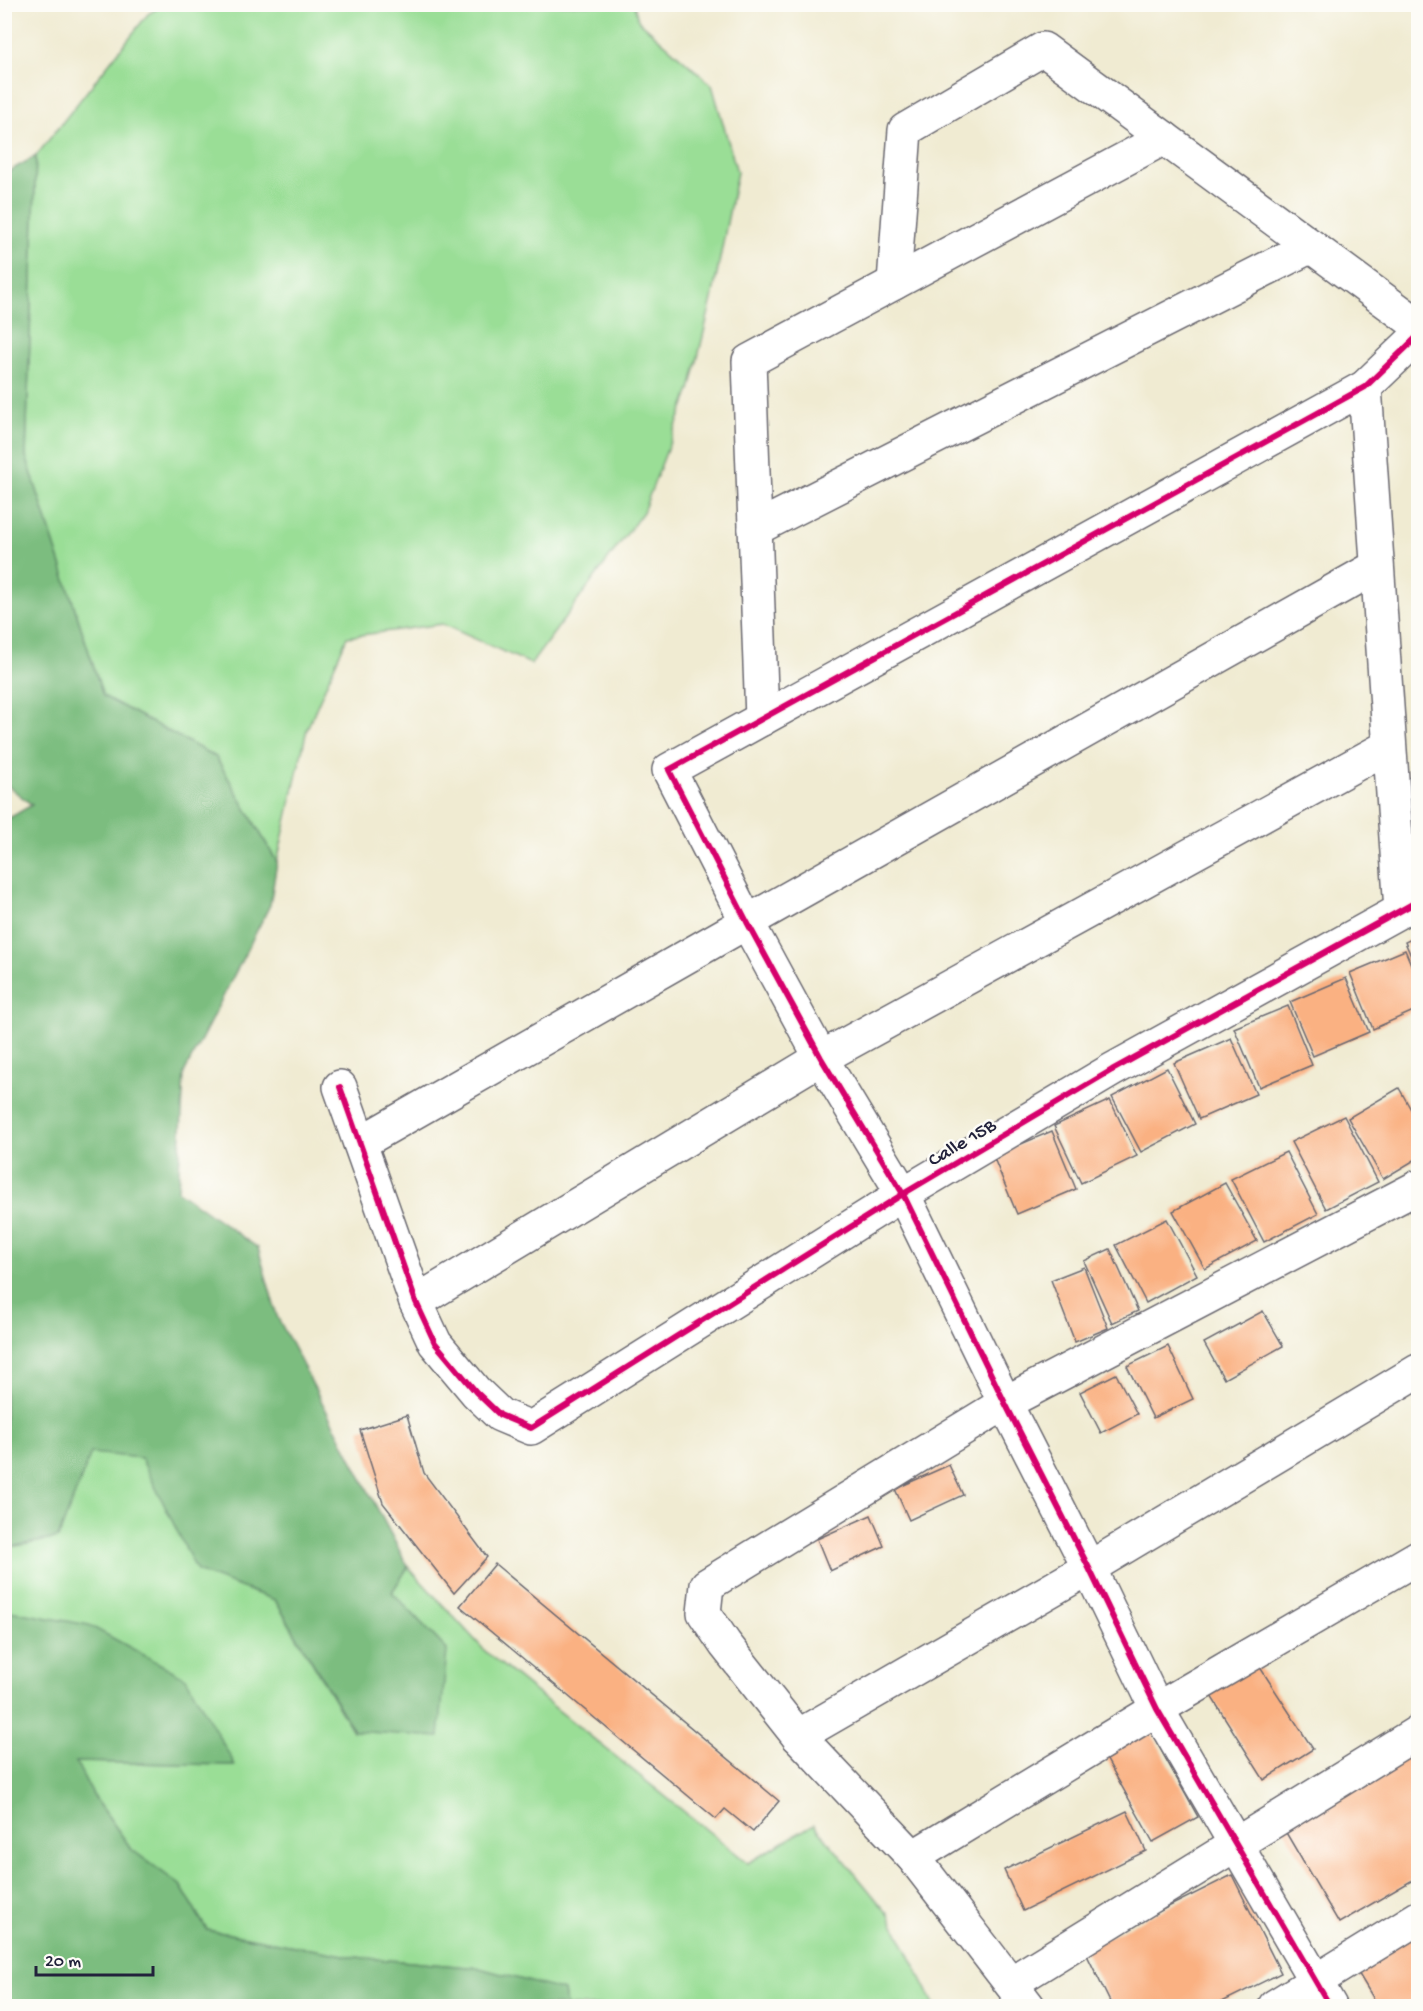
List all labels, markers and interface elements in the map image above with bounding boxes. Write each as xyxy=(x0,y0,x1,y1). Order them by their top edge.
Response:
street label: Calle 15B xyxy=(925,1115,1001,1173)
scale bar xyxy=(36,1939,153,1977)
text: 20 m xyxy=(45,1952,81,1973)

